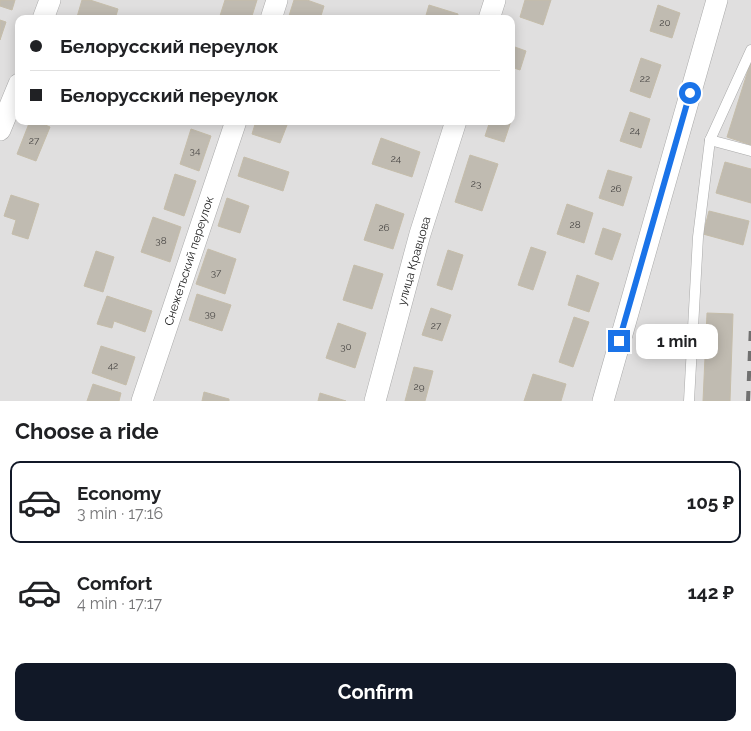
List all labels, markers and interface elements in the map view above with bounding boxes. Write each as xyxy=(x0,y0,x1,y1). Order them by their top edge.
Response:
house number: 20 xyxy=(659,17,671,28)
text: Белорусский переулок xyxy=(60,35,279,57)
house number: 22 xyxy=(640,73,650,84)
route start xyxy=(679,82,701,104)
text: Белорусский переулок xyxy=(60,84,279,106)
house number: 24 xyxy=(630,125,641,136)
house number: 27 xyxy=(29,135,40,146)
house number: 34 xyxy=(190,145,201,156)
house number: 24 xyxy=(391,153,402,164)
house number: 23 xyxy=(471,178,481,189)
house number: 26 xyxy=(610,183,622,194)
street label: Снежетьский переулок xyxy=(161,194,217,328)
street label: улица Кравцова xyxy=(395,215,433,307)
house number: 28 xyxy=(569,219,581,230)
house number: 26 xyxy=(378,222,390,233)
house number: 38 xyxy=(155,235,167,246)
house number: 37 xyxy=(211,267,222,278)
house number: 39 xyxy=(204,308,216,319)
house number: 27 xyxy=(431,320,442,331)
callout: 1 min xyxy=(636,324,719,358)
route end xyxy=(608,330,630,352)
text: 1 min xyxy=(657,332,697,351)
house number: 30 xyxy=(340,341,352,352)
house number: 42 xyxy=(108,360,118,371)
house number: 29 xyxy=(413,381,425,392)
text: Choose a ride xyxy=(15,418,159,444)
icon: car xyxy=(17,480,62,525)
text: Economy xyxy=(77,482,161,504)
text: 105 ₽ xyxy=(687,491,734,513)
text: 3 min · 17:16 xyxy=(77,504,163,523)
icon: car xyxy=(17,570,62,615)
text: Comfort xyxy=(77,572,152,594)
text: 142 ₽ xyxy=(687,581,734,603)
text: 4 min · 17:17 xyxy=(77,594,162,613)
button: Confirm xyxy=(15,663,736,721)

